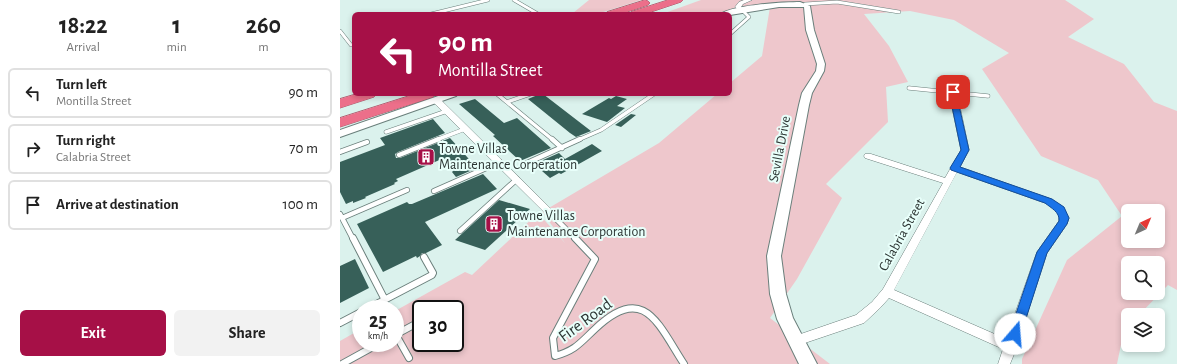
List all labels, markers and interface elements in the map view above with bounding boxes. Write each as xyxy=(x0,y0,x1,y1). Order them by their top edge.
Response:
text: 18:22 xyxy=(59,14,108,38)
text: 1 xyxy=(172,14,181,38)
text: 260 xyxy=(246,14,281,38)
icon: left xyxy=(372,28,424,80)
text: 90 m xyxy=(438,29,493,57)
text: Arrival xyxy=(67,41,100,54)
text: min xyxy=(166,41,187,54)
text: m xyxy=(258,41,269,54)
text: Montilla Street xyxy=(438,62,542,80)
pin xyxy=(936,75,970,109)
text: Turn left xyxy=(56,77,107,92)
icon: arrive xyxy=(942,81,964,103)
icon: left xyxy=(22,82,44,104)
text: 90 m xyxy=(289,85,318,100)
text: Montilla Street xyxy=(56,95,131,108)
street label: Sevilla Drive xyxy=(767,115,793,183)
text: Turn right xyxy=(56,133,115,148)
icon: right xyxy=(22,138,44,160)
text: 70 m xyxy=(289,141,318,156)
place label: Towne Villas Maintenance Corperation xyxy=(439,142,577,172)
building icon: Towne Villas Maintenance Corperation xyxy=(416,147,436,167)
text: Calabria Street xyxy=(56,151,131,164)
icon: arrive xyxy=(22,194,44,216)
street label: Calabria Street xyxy=(876,196,928,274)
text: Arrive at destination xyxy=(56,197,179,212)
text: 100 m xyxy=(283,197,318,212)
north arrow xyxy=(1121,204,1165,248)
map controls xyxy=(1121,204,1165,352)
place label: Towne Villas Maintenance Corporation xyxy=(507,209,645,239)
building icon: Towne Villas Maintenance Corporation xyxy=(484,214,504,234)
button: search xyxy=(1121,256,1165,300)
street label: Fire Road xyxy=(555,295,615,345)
speed limit sign: 30 xyxy=(412,300,464,352)
button: layers xyxy=(1121,308,1165,352)
button: Exit xyxy=(20,310,166,356)
button: Share xyxy=(174,310,320,356)
text: 25 xyxy=(369,311,387,331)
position arrow xyxy=(994,313,1036,355)
text: km/h xyxy=(368,331,388,341)

